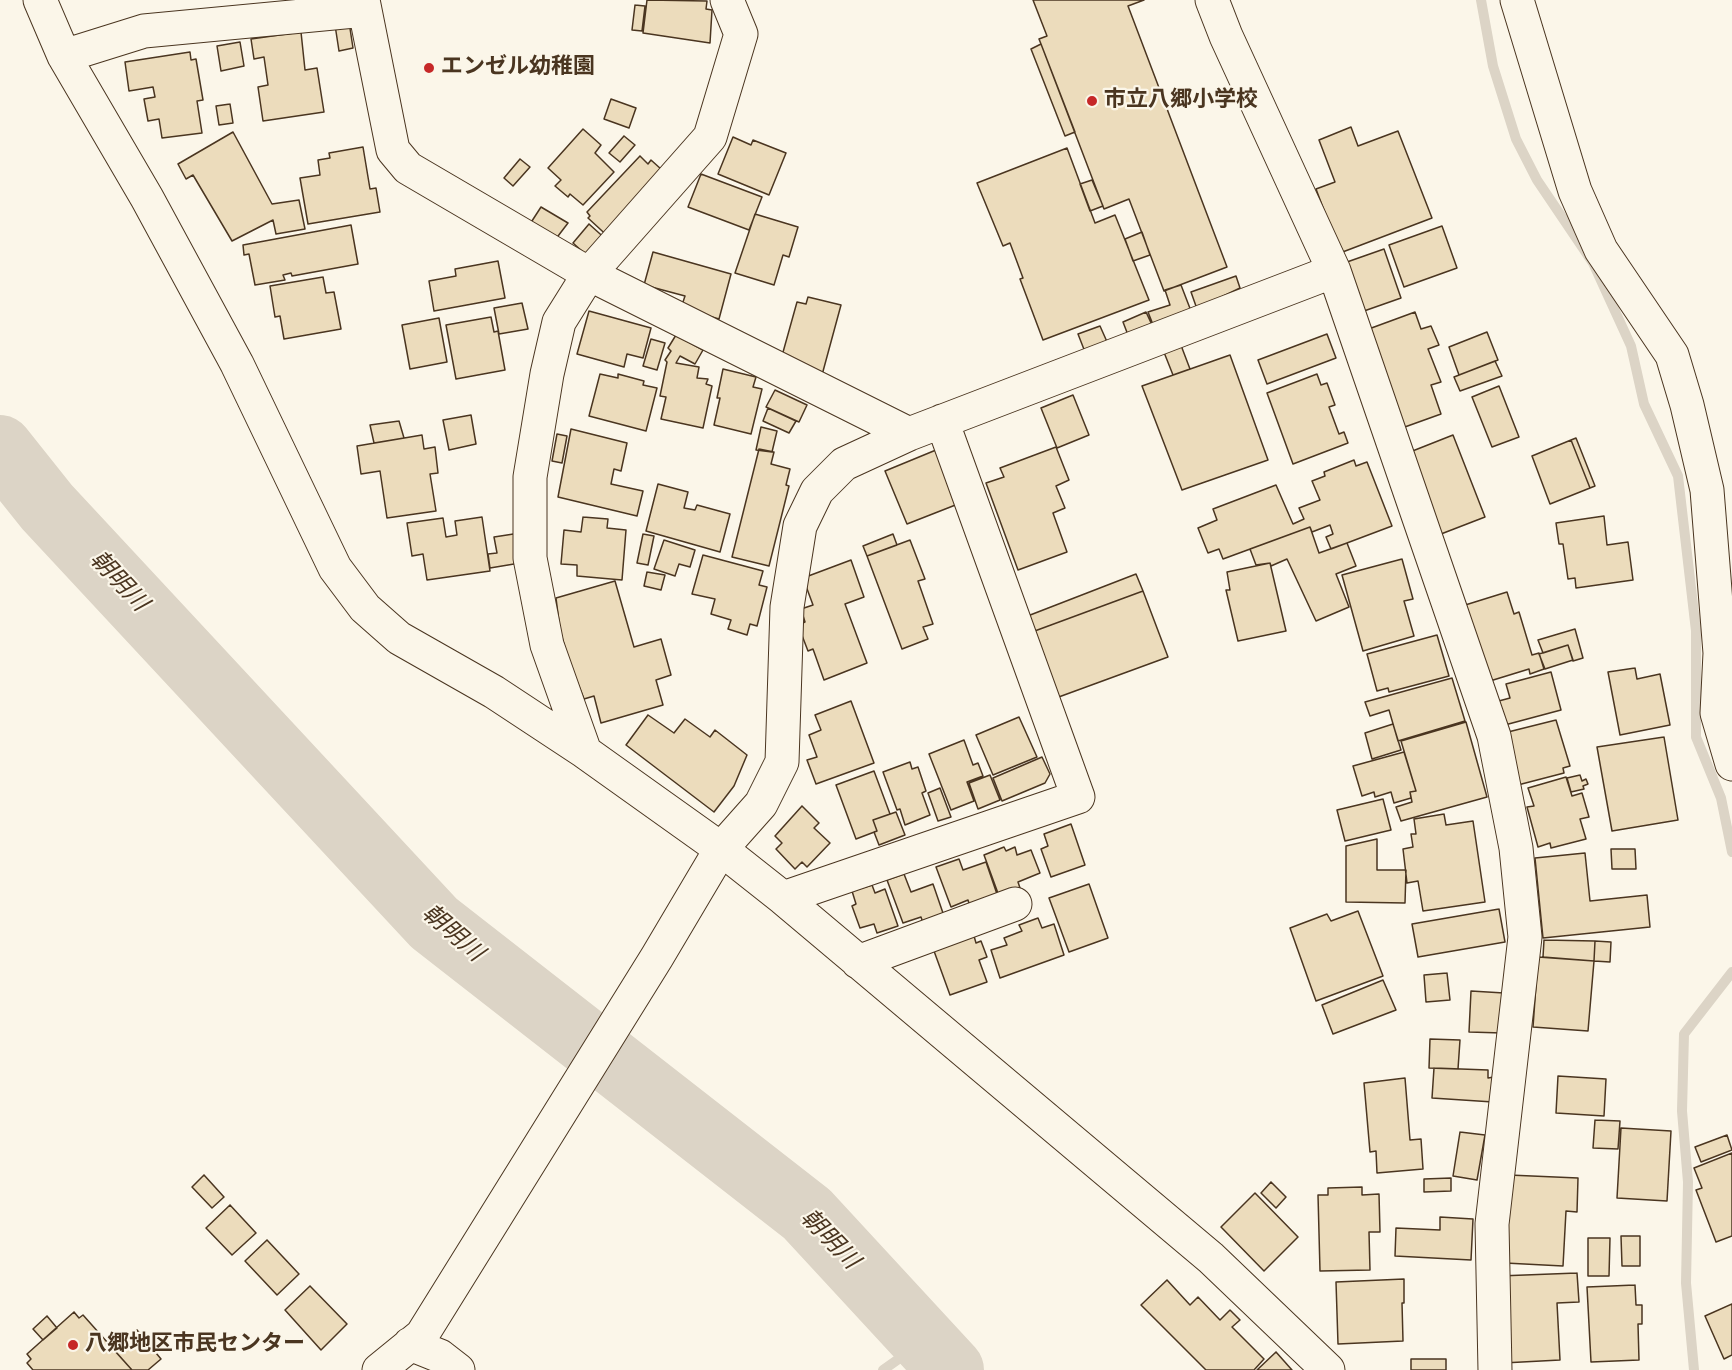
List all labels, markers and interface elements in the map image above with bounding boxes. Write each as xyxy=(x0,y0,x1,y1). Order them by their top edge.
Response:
place label: エンゼル幼稚園 xyxy=(441,55,595,81)
marker: エンゼル幼稚園 xyxy=(422,61,436,75)
place label: 市立八郷小学校 xyxy=(1104,88,1258,114)
marker: 市立八郷小学校 xyxy=(1085,94,1099,108)
water label: 朝明川 xyxy=(83,546,153,618)
water label: 朝明川 xyxy=(415,900,489,968)
water label: 朝明川 xyxy=(794,1204,864,1276)
place label: 八郷地区市民センター xyxy=(85,1332,305,1358)
marker: 八郷地区市民センター xyxy=(66,1338,80,1352)

